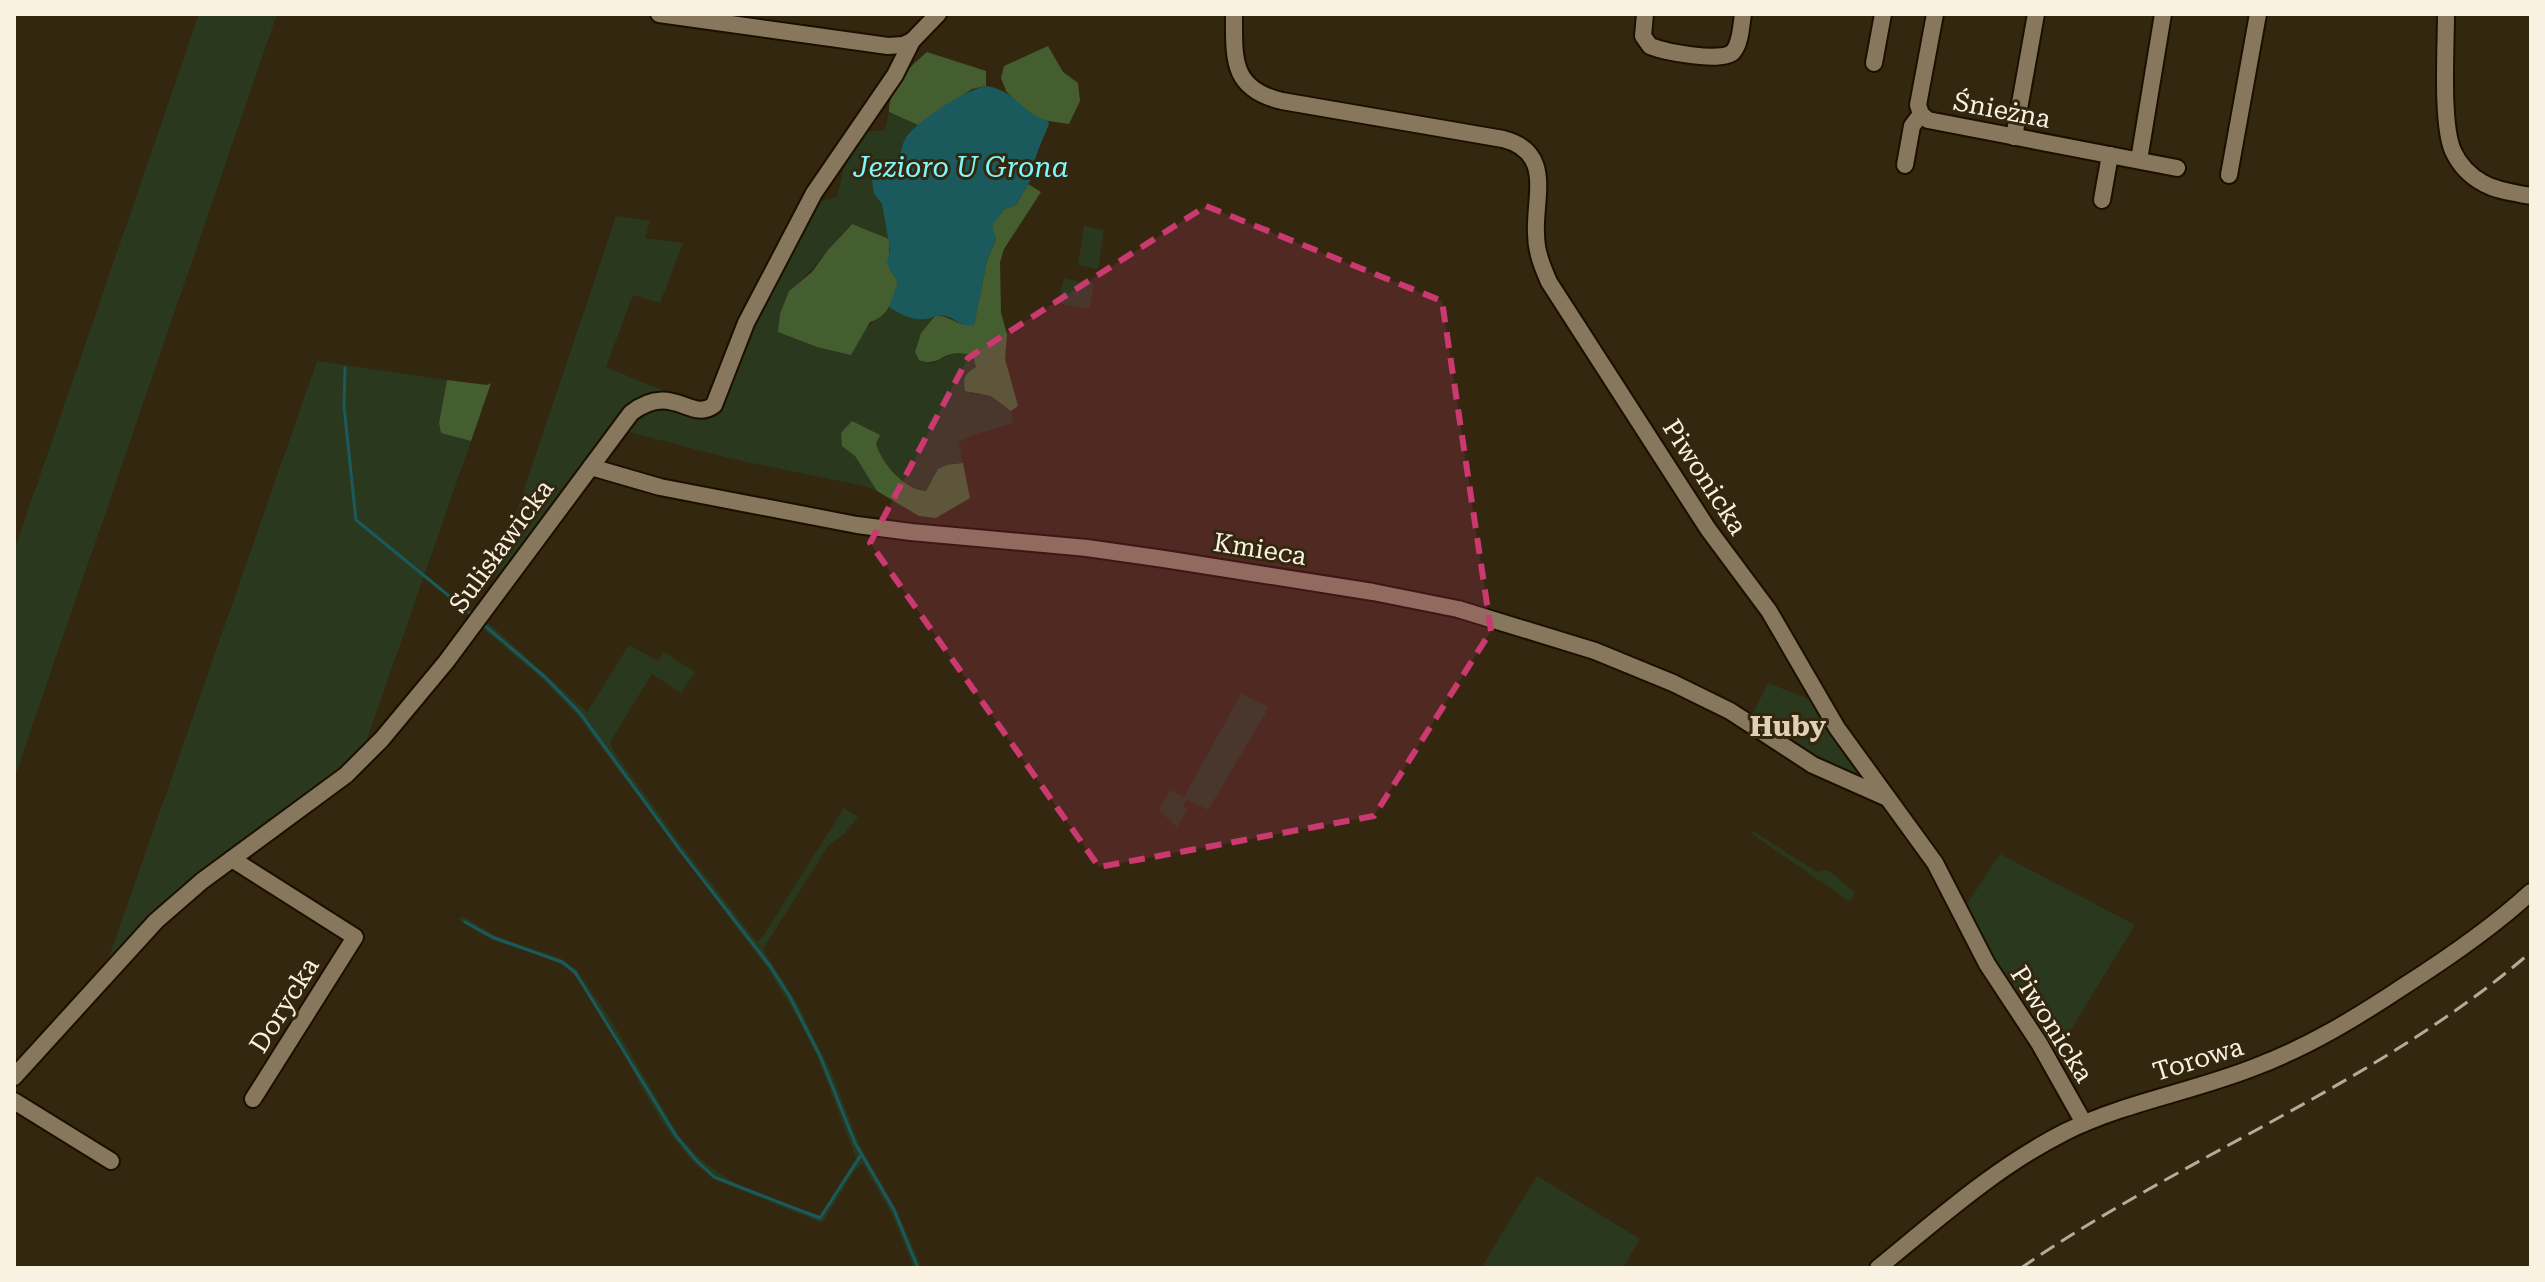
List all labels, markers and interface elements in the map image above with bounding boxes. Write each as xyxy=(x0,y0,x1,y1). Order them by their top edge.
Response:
street label: Śnieżna xyxy=(1951,85,2053,134)
water label: Jezioro U Grona xyxy=(852,151,1069,184)
street label: Piwonicka xyxy=(1657,414,1753,540)
street label: Sulisławicka xyxy=(443,474,559,618)
street label: Kmieca xyxy=(1211,527,1309,571)
district label: Huby xyxy=(1750,710,1826,743)
street label: Dorycka xyxy=(243,952,325,1058)
street label: Piwonicka xyxy=(2004,960,2100,1088)
street label: Torowa xyxy=(2149,1031,2247,1087)

